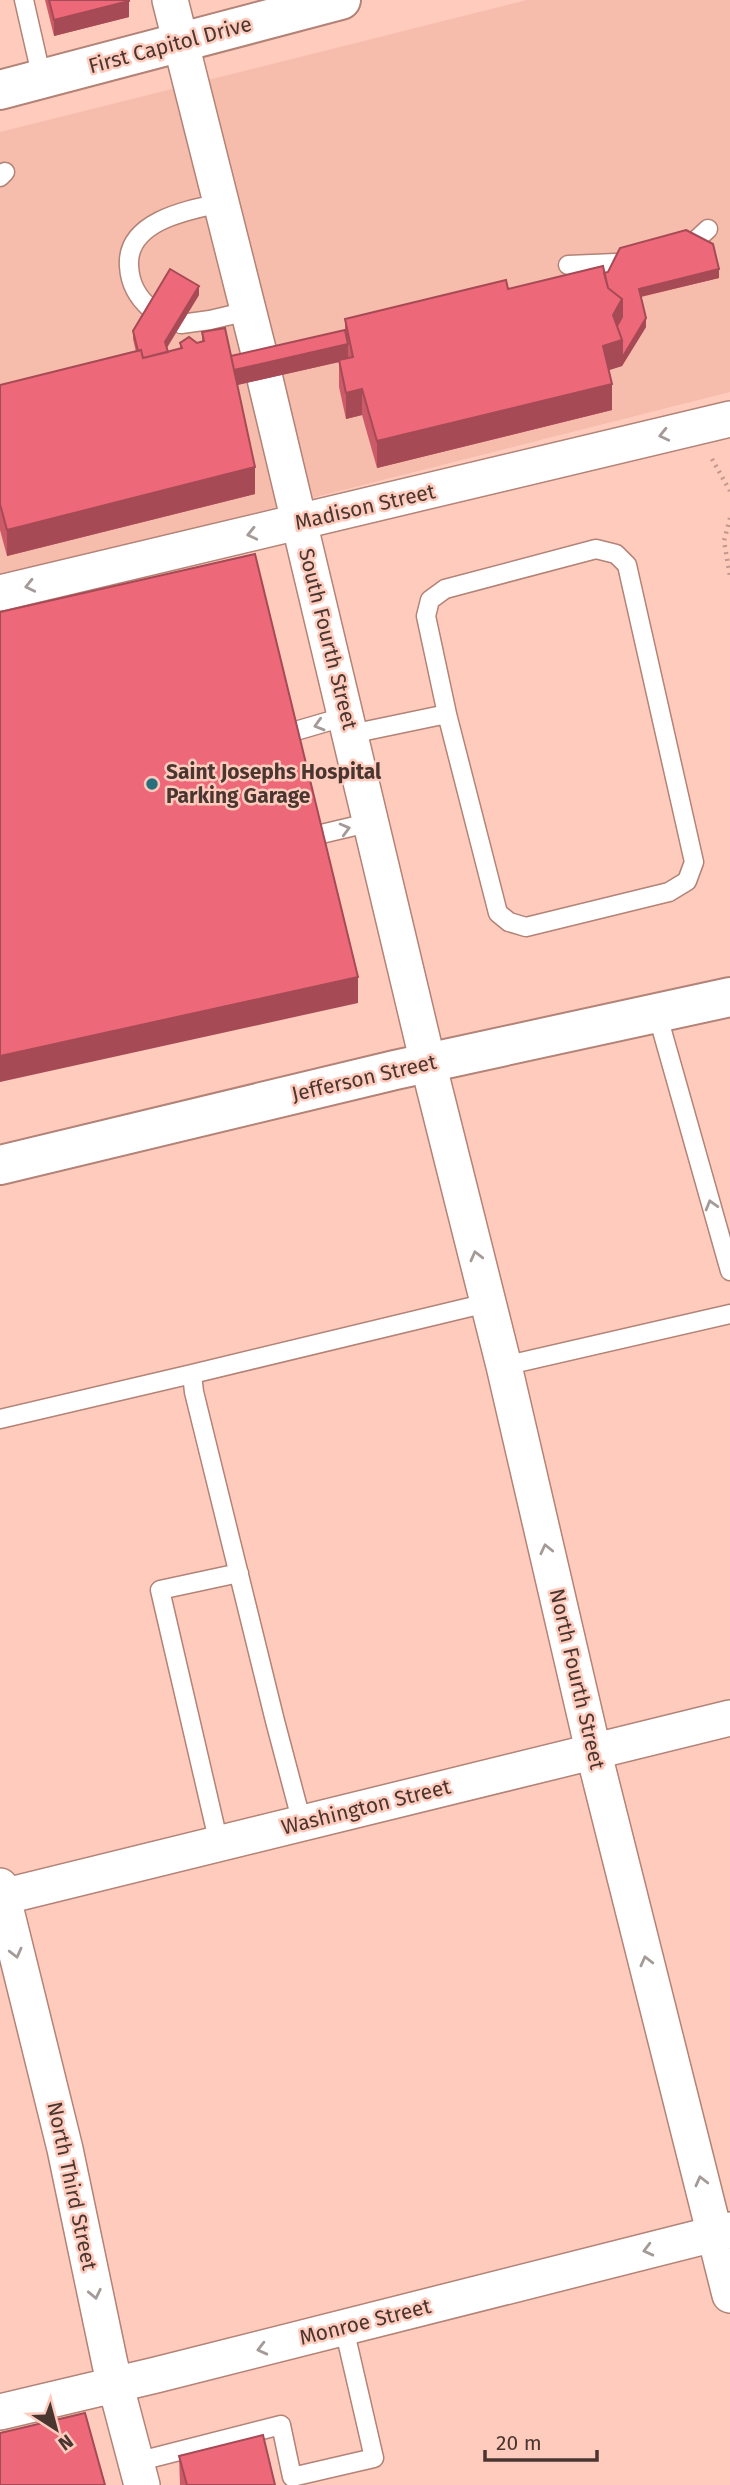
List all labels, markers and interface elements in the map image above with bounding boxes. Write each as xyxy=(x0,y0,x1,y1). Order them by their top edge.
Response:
street label: First Capitol Drive xyxy=(85,11,255,79)
one-way arrow xyxy=(658,427,670,441)
street label: Madison Street xyxy=(292,478,438,536)
one-way arrow xyxy=(246,526,258,540)
street label: South Fourth Street xyxy=(293,546,363,733)
one-way arrow xyxy=(24,578,36,592)
one-way arrow xyxy=(314,716,326,731)
place label: Saint Josephs Hospital Parking Garage xyxy=(166,759,382,809)
marker: Saint Josephs Hospital Parking Garage xyxy=(144,776,160,792)
one-way arrow xyxy=(338,823,350,837)
street label: Jefferson Street xyxy=(289,1049,439,1107)
one-way arrow xyxy=(705,1200,720,1212)
one-way arrow xyxy=(470,1251,484,1263)
one-way arrow xyxy=(540,1543,555,1555)
street label: North Fourth Street xyxy=(544,1586,611,1772)
street label: Washington Street xyxy=(279,1773,454,1841)
one-way arrow xyxy=(8,1947,22,1959)
one-way arrow xyxy=(640,1955,654,1967)
street label: North Third Street xyxy=(41,2099,103,2273)
one-way arrow xyxy=(695,2176,709,2188)
one-way arrow xyxy=(642,2242,654,2256)
one-way arrow xyxy=(87,2288,102,2300)
street label: Monroe Street xyxy=(297,2293,434,2351)
one-way arrow xyxy=(256,2341,268,2355)
north arrow xyxy=(21,2394,91,2464)
scale bar xyxy=(485,2418,597,2462)
text: N xyxy=(54,2429,78,2455)
text: 20 m xyxy=(496,2430,542,2456)

